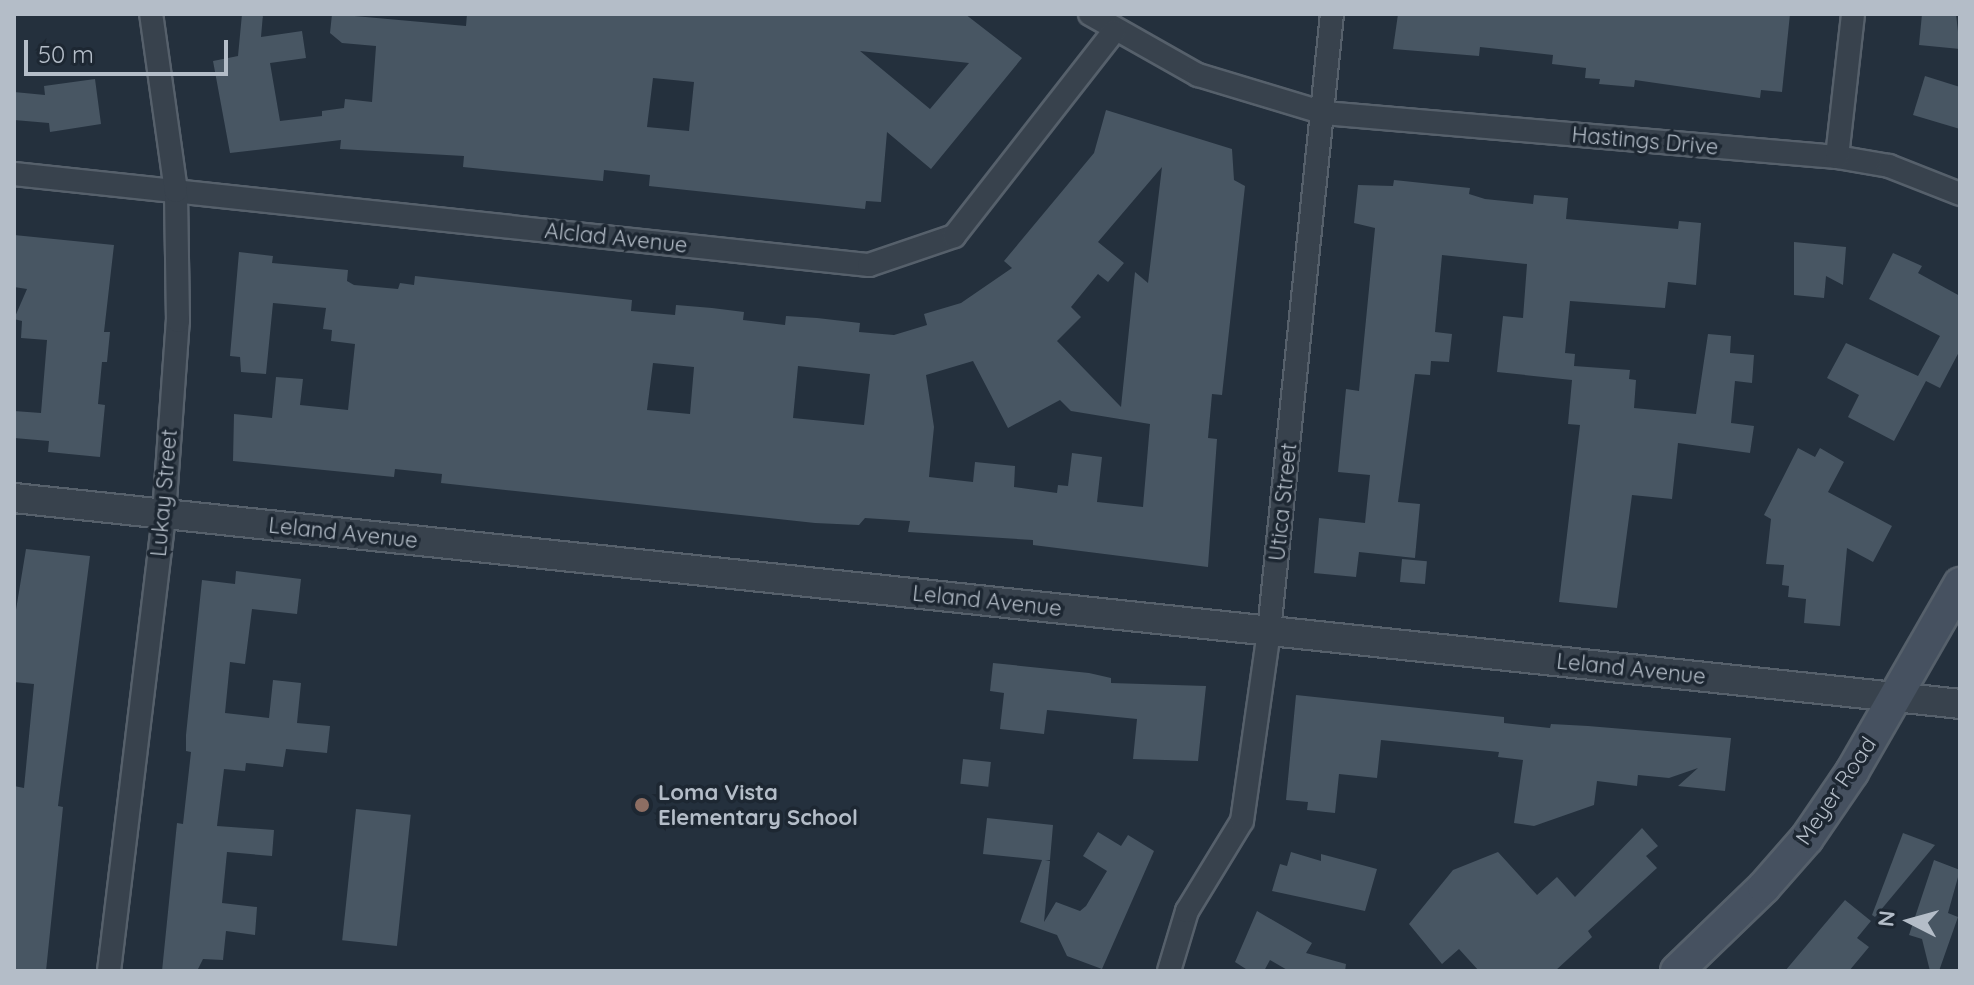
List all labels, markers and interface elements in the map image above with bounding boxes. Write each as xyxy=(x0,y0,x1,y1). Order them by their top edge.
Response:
scale bar xyxy=(28,24,232,74)
text: 50 m xyxy=(38,39,94,69)
street label: Hastings Drive xyxy=(1571,121,1719,161)
street label: Alclad Avenue xyxy=(543,217,689,259)
street label: Lukay Street xyxy=(145,428,183,558)
street label: Utica Street xyxy=(1264,442,1302,562)
street label: Leland Avenue xyxy=(267,512,419,554)
street label: Leland Avenue xyxy=(911,580,1063,622)
street label: Leland Avenue xyxy=(1555,648,1707,690)
street label: Meyer Road xyxy=(1790,732,1882,850)
place label: Loma Vista Elementary School xyxy=(658,779,858,830)
marker: Loma Vista Elementary School xyxy=(633,796,651,814)
north arrow xyxy=(1870,881,1950,961)
text: N xyxy=(1871,909,1901,928)

